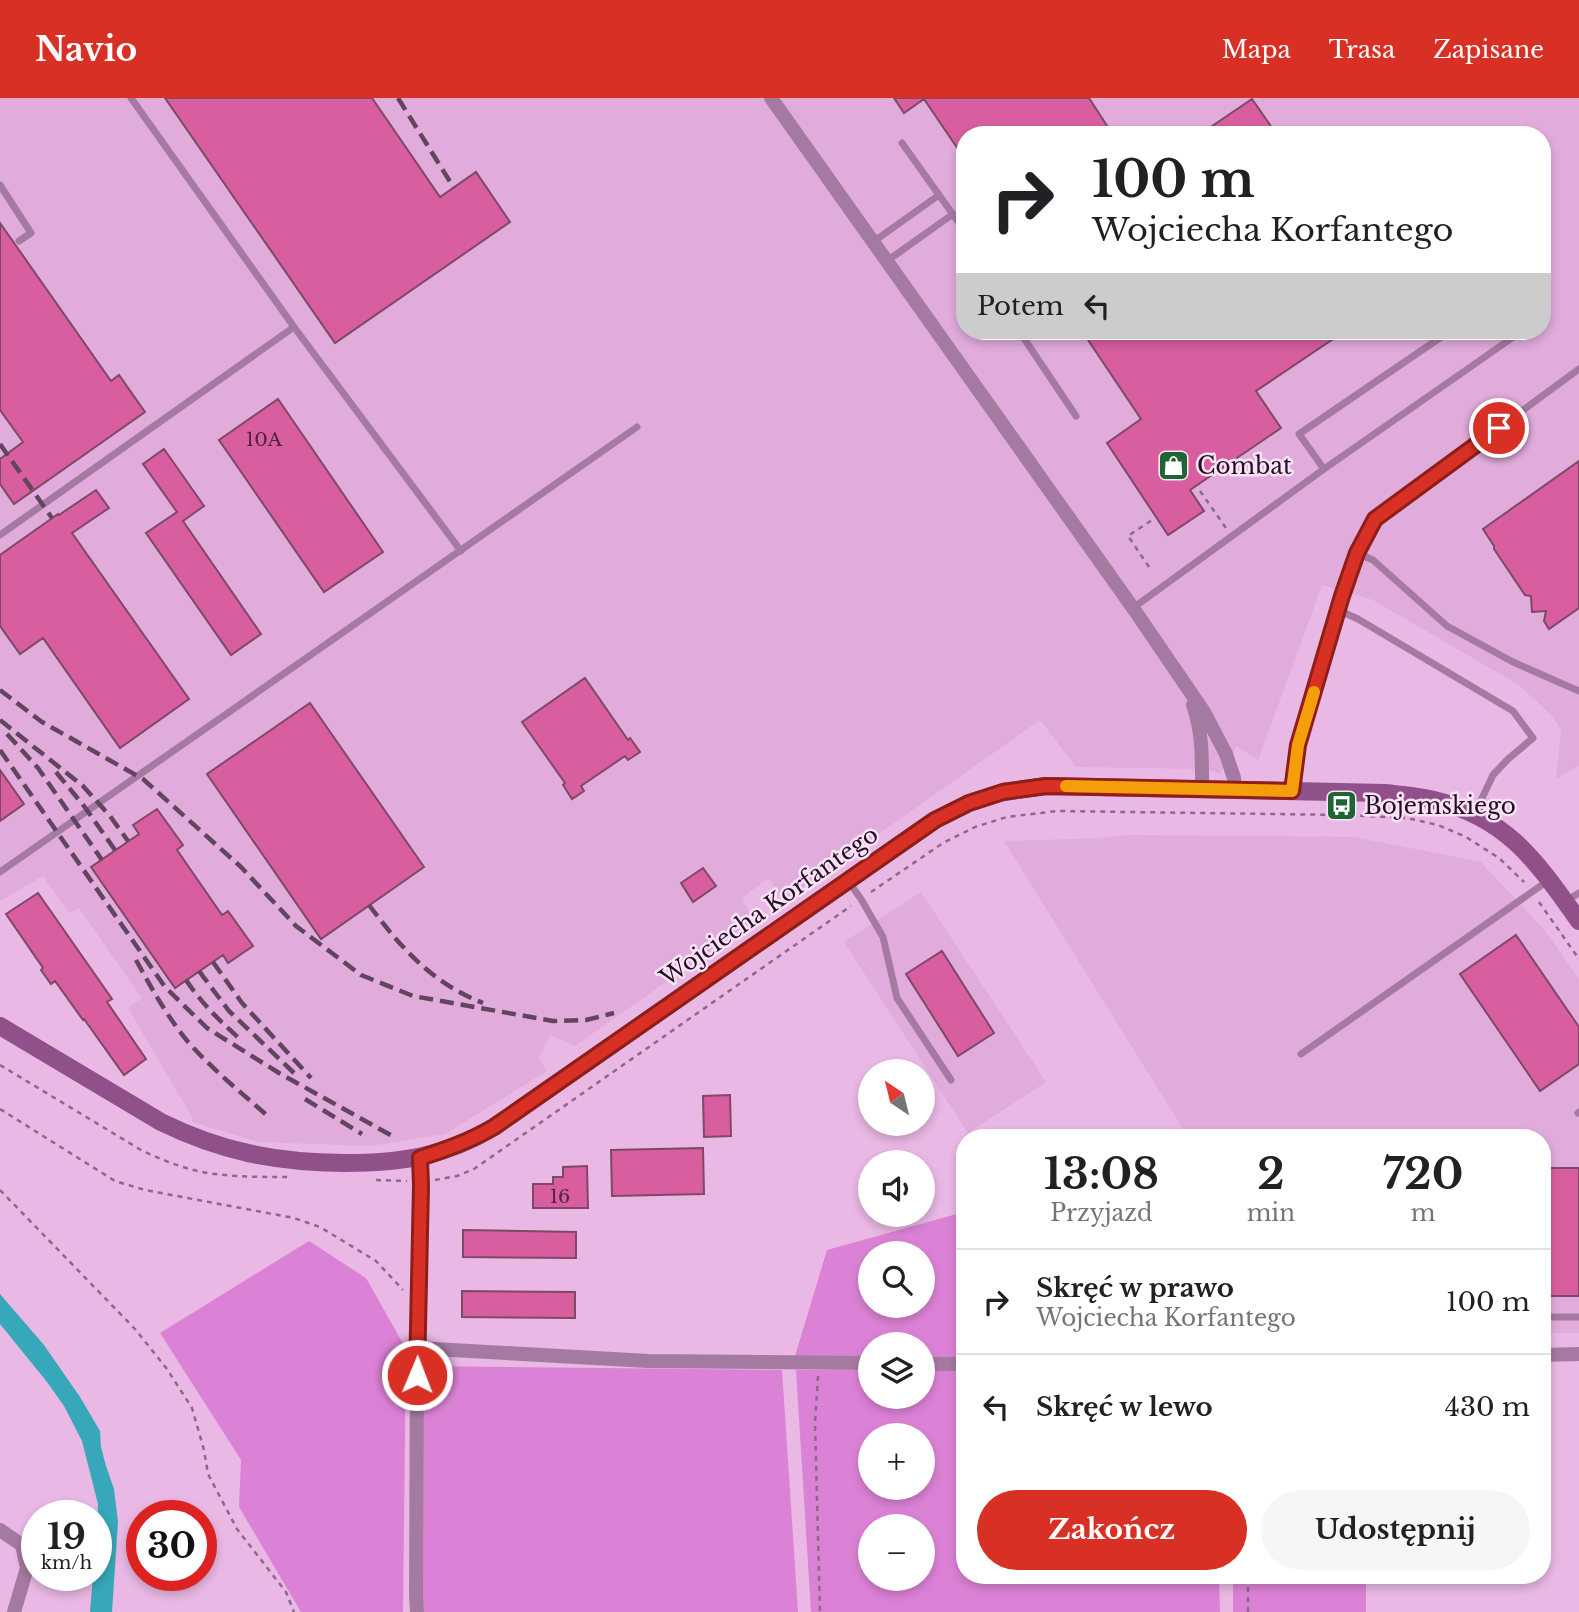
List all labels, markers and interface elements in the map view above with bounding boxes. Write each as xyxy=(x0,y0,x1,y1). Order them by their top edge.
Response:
text: Navio xyxy=(35,29,137,70)
text: Mapa xyxy=(1222,35,1291,64)
text: Trasa xyxy=(1329,35,1395,64)
text: Zapisane xyxy=(1433,35,1544,64)
text: 100 m xyxy=(1092,149,1255,210)
icon: right xyxy=(977,154,1068,245)
text: Wojciecha Korfantego xyxy=(1092,210,1453,250)
icon: left xyxy=(1078,287,1116,325)
text: Potem xyxy=(977,290,1064,322)
pin xyxy=(1469,398,1529,458)
icon: arrive xyxy=(1480,409,1518,447)
house number: 10A xyxy=(246,428,283,451)
shop icon: Combat xyxy=(1157,449,1191,483)
place label: Combat xyxy=(1197,452,1292,480)
bus stop icon: Bojemskiego xyxy=(1324,789,1358,823)
place label: Bojemskiego xyxy=(1364,792,1516,820)
street label: Wojciecha Korfantego xyxy=(654,820,883,993)
north arrow xyxy=(858,1059,934,1136)
map controls xyxy=(858,1059,935,1591)
text: 13:08 xyxy=(1044,1148,1159,1200)
text: 2 xyxy=(1257,1148,1284,1200)
text: 720 xyxy=(1383,1148,1463,1200)
button: sound xyxy=(858,1150,935,1227)
house number: 16 xyxy=(550,1185,570,1208)
text: Przyjazd xyxy=(1050,1199,1152,1227)
text: min xyxy=(1247,1199,1295,1227)
text: m xyxy=(1411,1199,1435,1227)
button: search xyxy=(858,1241,935,1318)
text: Skręć w prawo xyxy=(1036,1272,1234,1304)
icon: right xyxy=(977,1283,1015,1321)
text: 100 m xyxy=(1446,1286,1530,1318)
text: Wojciecha Korfantego xyxy=(1036,1304,1296,1332)
button: layers xyxy=(858,1332,935,1409)
position arrow xyxy=(380,1338,454,1412)
icon: left xyxy=(977,1388,1015,1426)
text: Skręć w lewo xyxy=(1036,1391,1213,1423)
text: 430 m xyxy=(1445,1391,1530,1423)
button: + xyxy=(858,1423,935,1500)
button: Zakończ xyxy=(977,1490,1247,1570)
button: Udostępnij xyxy=(1261,1490,1530,1570)
speed limit sign: 30 xyxy=(126,1500,217,1591)
button: − xyxy=(858,1514,935,1591)
text: 19 xyxy=(47,1515,86,1558)
text: km/h xyxy=(41,1552,92,1574)

